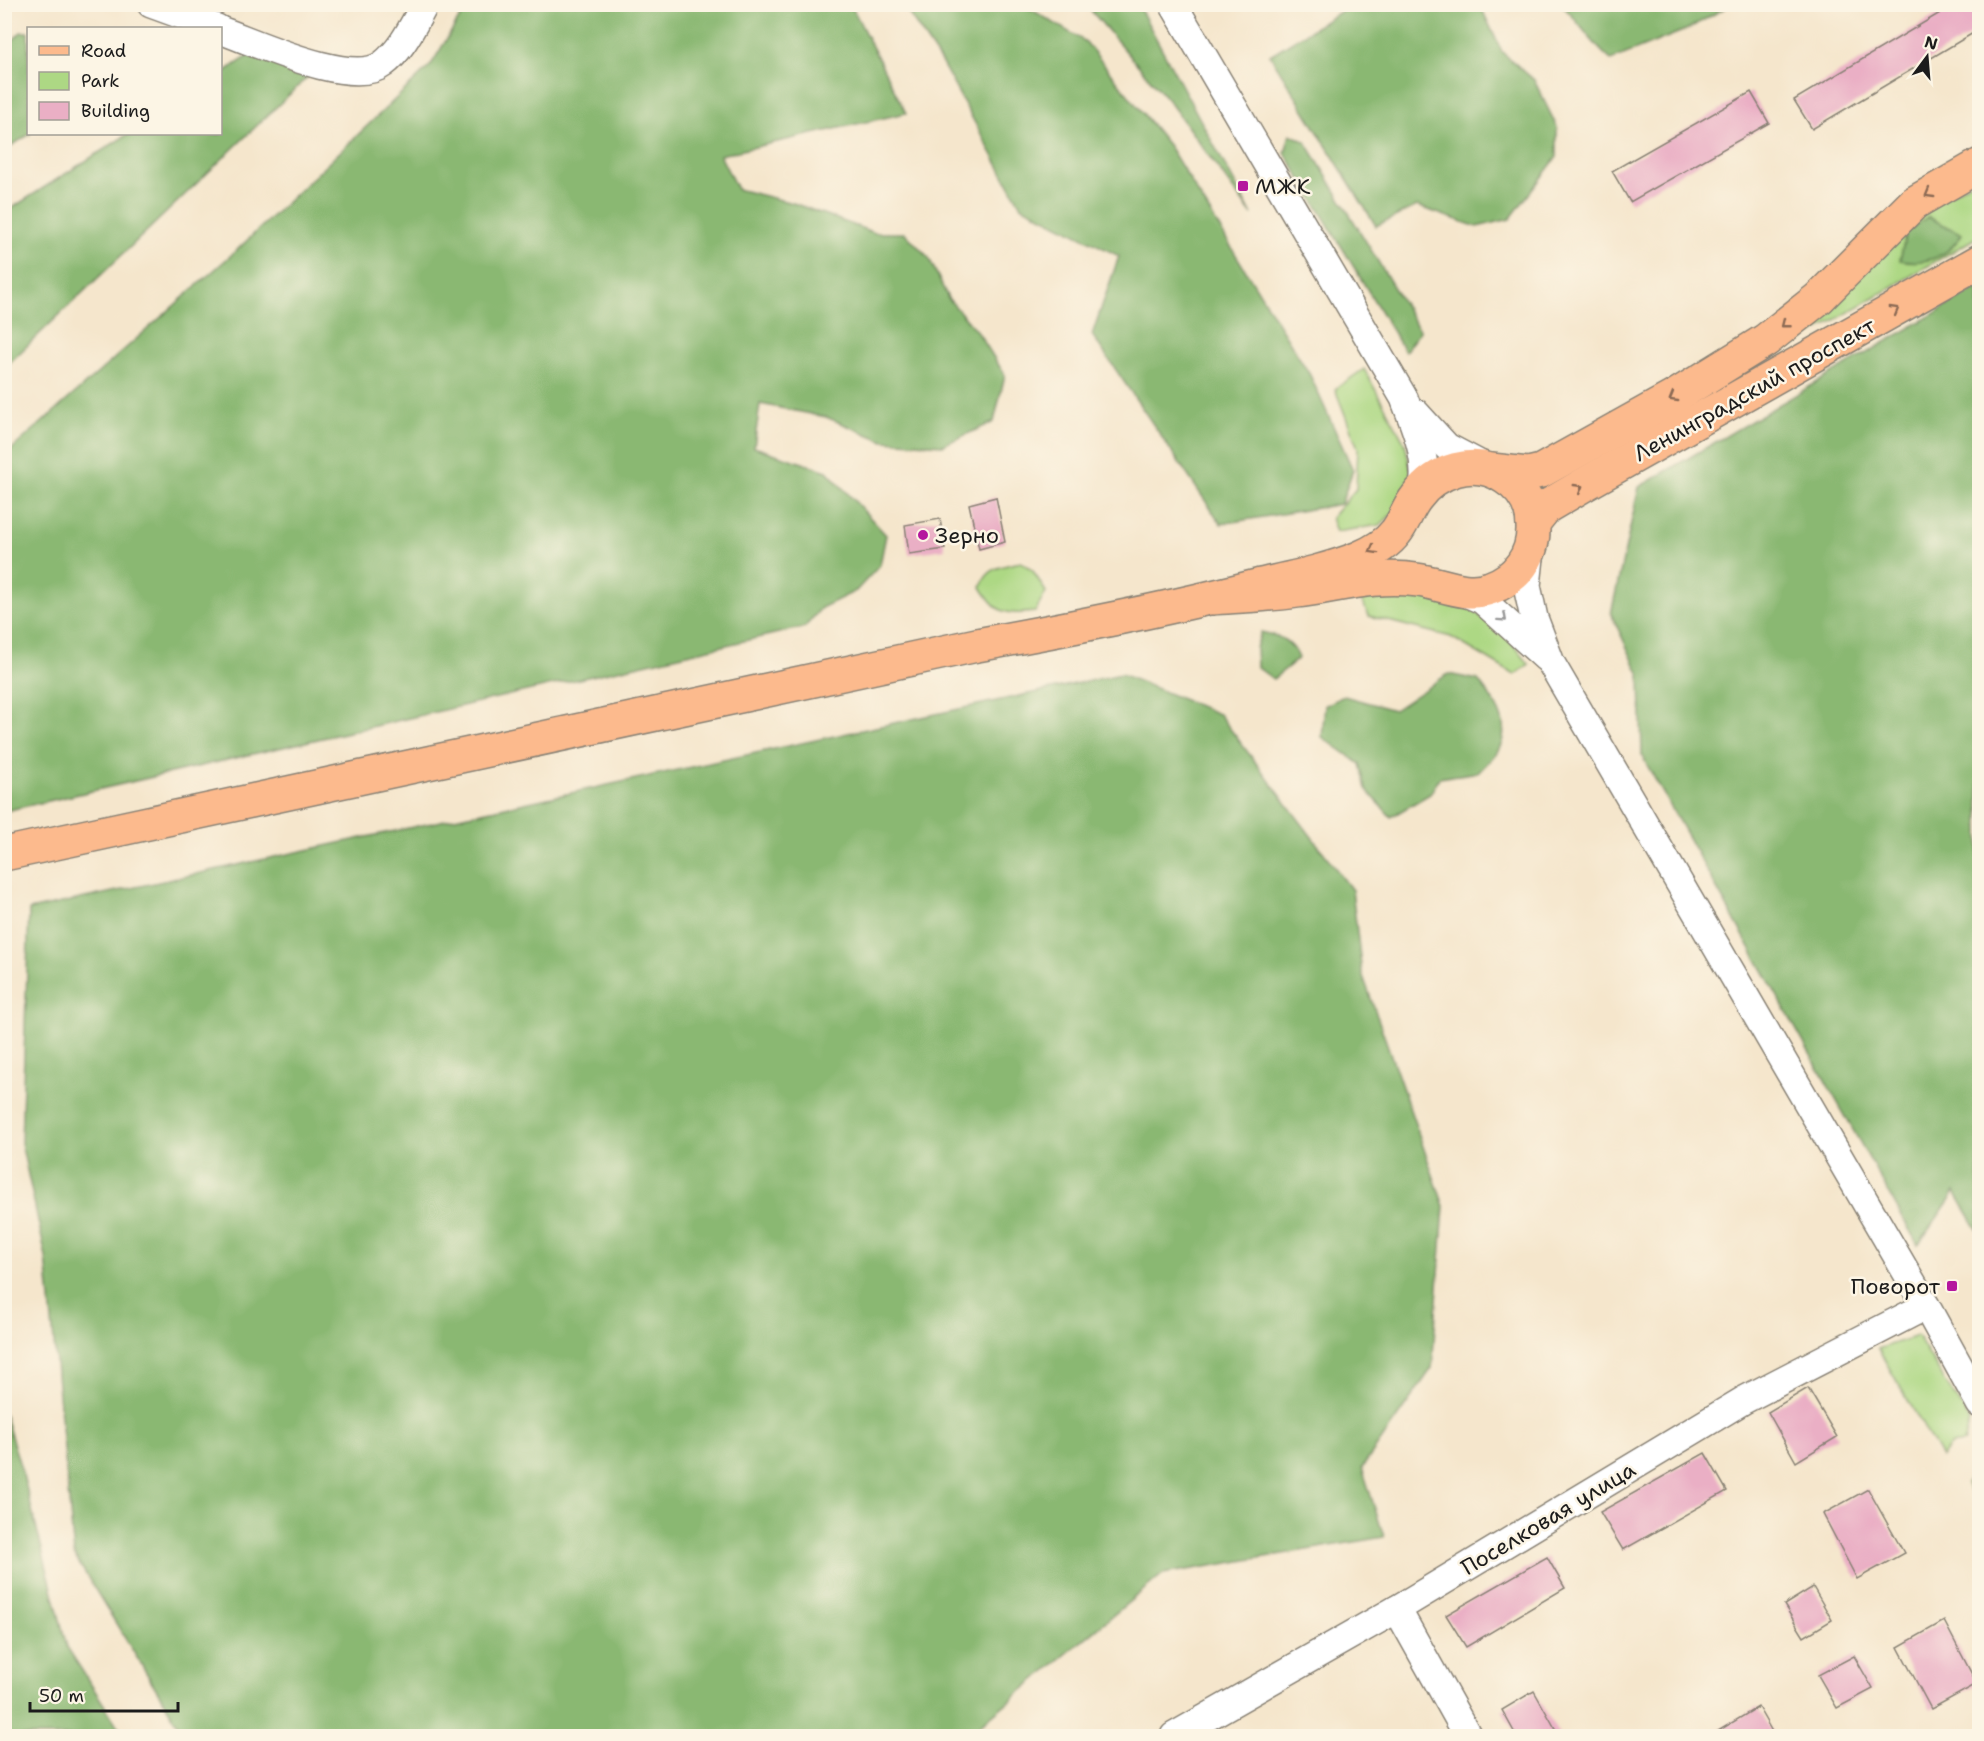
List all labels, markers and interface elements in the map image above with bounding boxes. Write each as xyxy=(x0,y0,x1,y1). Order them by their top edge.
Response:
legend xyxy=(27,27,222,135)
north arrow xyxy=(1897,27,1957,87)
text: N xyxy=(1922,31,1940,55)
text: Road xyxy=(81,39,126,63)
text: Park xyxy=(81,69,120,93)
text: Building xyxy=(81,99,150,123)
place label: МЖК xyxy=(1255,172,1311,201)
marker: МЖК xyxy=(1236,179,1250,193)
one-way arrow xyxy=(1925,187,1935,198)
one-way arrow xyxy=(1889,306,1900,317)
street label: Ленинградский проспект xyxy=(1628,310,1881,468)
one-way arrow xyxy=(1781,317,1792,328)
one-way arrow xyxy=(1669,390,1679,402)
one-way arrow xyxy=(1573,483,1583,495)
place label: Зерно xyxy=(935,521,999,550)
marker: Зерно xyxy=(916,528,930,542)
one-way arrow xyxy=(1369,543,1379,554)
one-way arrow xyxy=(1496,611,1507,622)
place label: Поворот xyxy=(1851,1272,1941,1301)
marker: Поворот xyxy=(1945,1279,1959,1293)
street label: Поселковая улица xyxy=(1456,1455,1641,1582)
scale bar xyxy=(30,1675,178,1713)
text: 50 m xyxy=(39,1684,84,1708)

